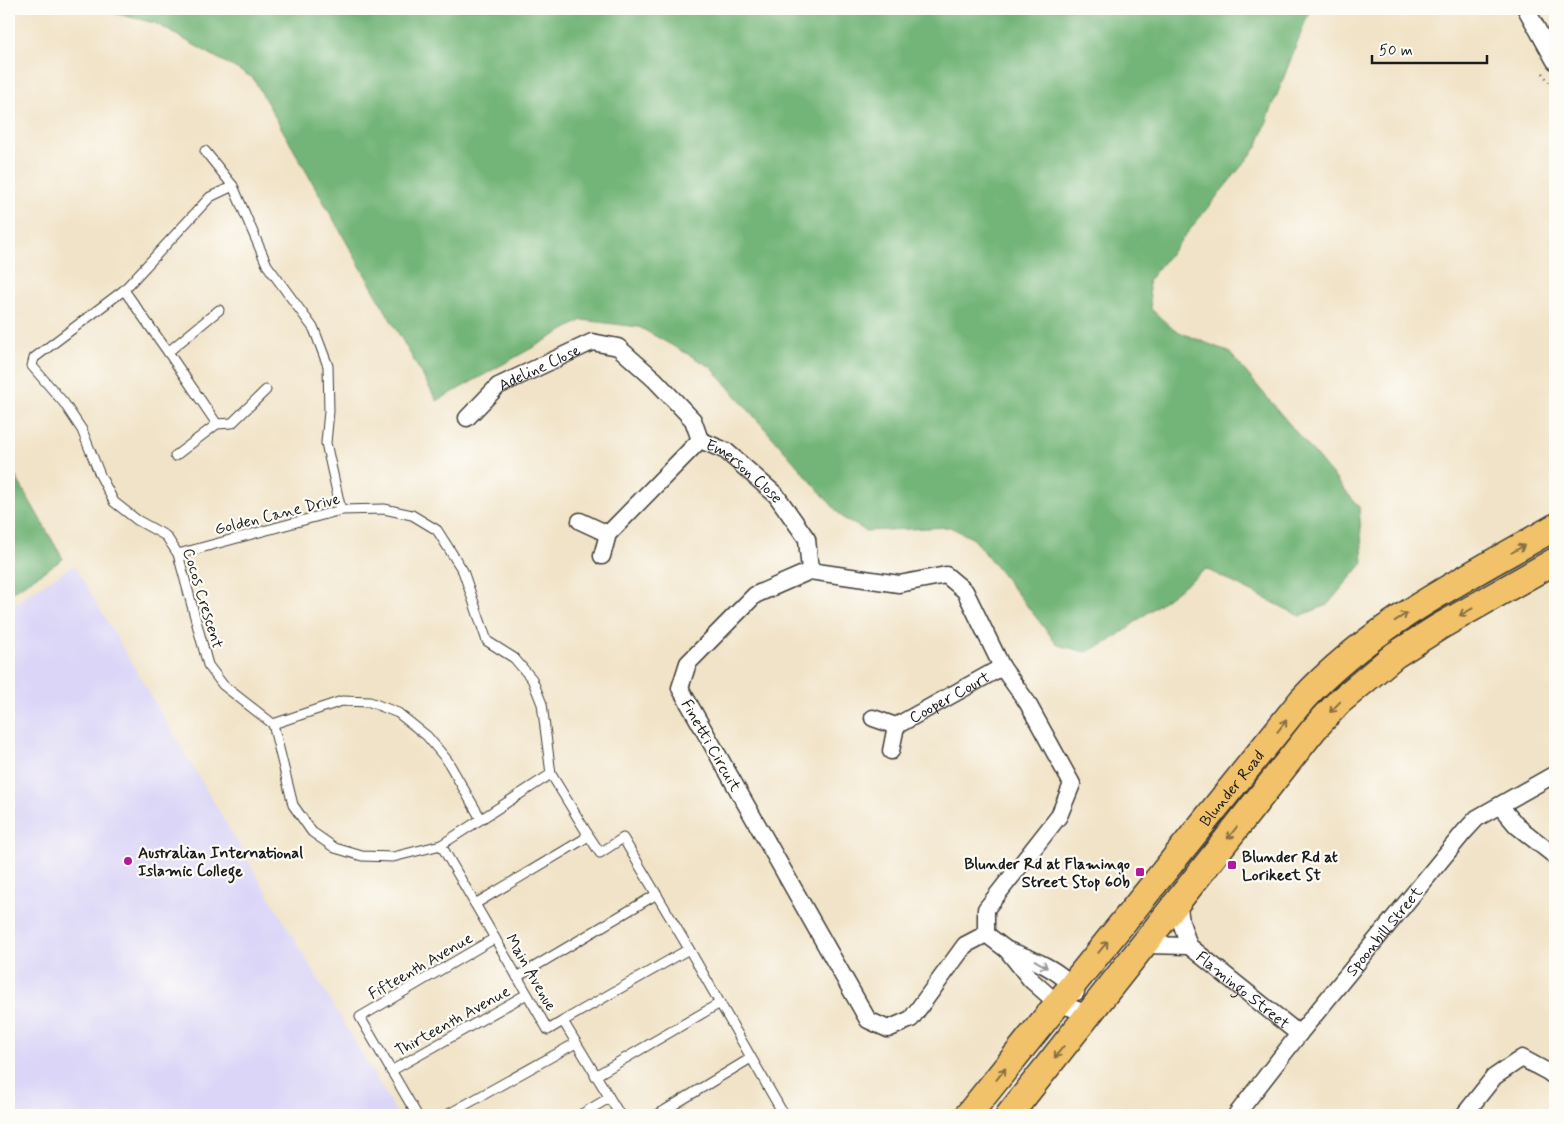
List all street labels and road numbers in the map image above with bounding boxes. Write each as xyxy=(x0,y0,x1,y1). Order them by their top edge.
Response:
street label: Adeline Close xyxy=(495,340,585,396)
street label: Emerson Close xyxy=(702,435,787,508)
street label: Golden Cane Drive xyxy=(212,489,343,540)
street label: Cocos Crescent xyxy=(177,546,228,652)
street label: Cooper Court xyxy=(906,667,994,729)
street label: Finetti Circuit xyxy=(676,696,746,796)
street label: Blunder Road xyxy=(1195,746,1270,831)
street label: Spoonbill Street xyxy=(1342,882,1428,981)
street label: Fifteenth Avenue xyxy=(365,928,477,1005)
street label: Main Avenue xyxy=(500,930,561,1015)
street label: Flamingo Street xyxy=(1191,947,1294,1035)
street label: Thirteenth Avenue xyxy=(391,981,514,1062)

